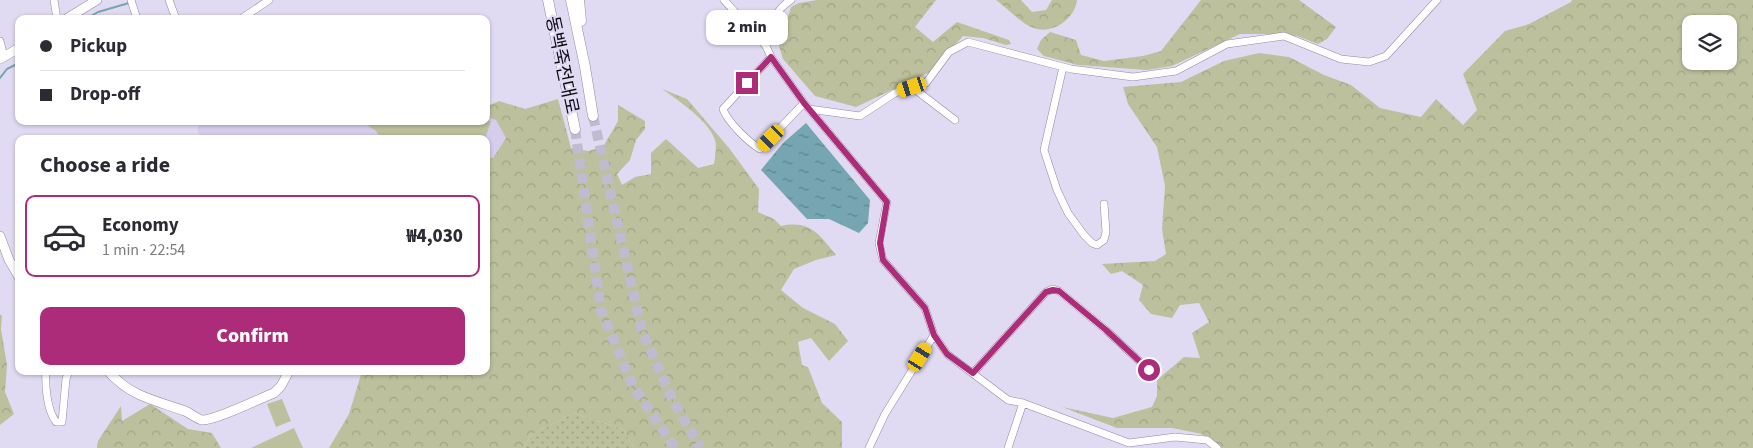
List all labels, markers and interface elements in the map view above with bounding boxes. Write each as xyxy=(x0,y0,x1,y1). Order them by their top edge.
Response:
callout: 2 min xyxy=(706,11,788,46)
street label: 동백죽전대로 xyxy=(539,14,585,116)
map controls xyxy=(1682,15,1737,70)
button: layers xyxy=(1682,15,1737,70)
text: 2 min xyxy=(727,16,767,38)
text: Pickup xyxy=(70,33,127,60)
route end xyxy=(736,72,758,94)
car xyxy=(895,75,928,99)
text: Drop-off xyxy=(70,81,140,108)
car xyxy=(755,122,786,154)
text: Choose a ride xyxy=(40,149,170,181)
text: Economy xyxy=(102,212,179,239)
icon: car xyxy=(42,214,87,259)
text: ₩4,030 xyxy=(406,223,463,250)
text: 1 min · 22:54 xyxy=(102,239,185,261)
button: Confirm xyxy=(40,307,465,365)
car xyxy=(905,340,934,374)
route start xyxy=(1138,359,1160,381)

